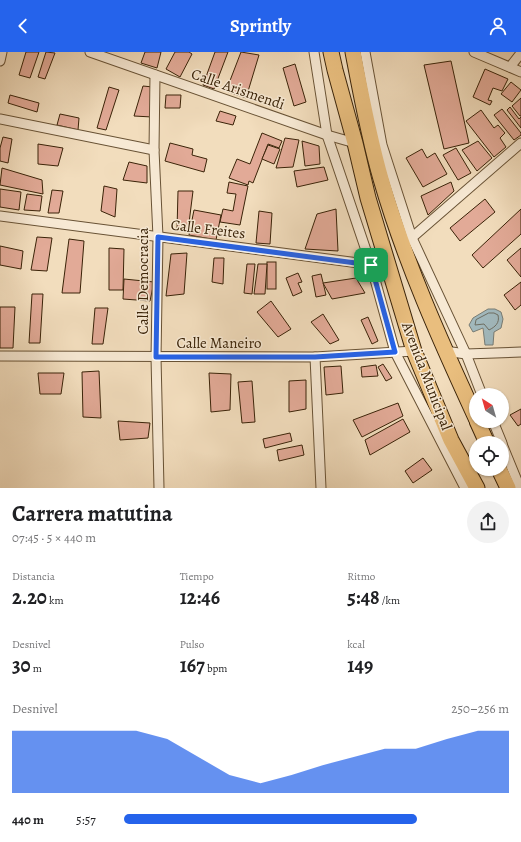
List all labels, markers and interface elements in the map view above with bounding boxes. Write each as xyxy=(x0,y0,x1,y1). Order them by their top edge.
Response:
text: Sprintly xyxy=(230,14,291,38)
icon: back xyxy=(12,15,34,37)
icon: person xyxy=(487,15,509,37)
street label: Calle Arismendi xyxy=(189,64,287,114)
street label: Calle Freites xyxy=(170,215,246,243)
street label: Calle Democracia xyxy=(133,227,153,335)
pin xyxy=(354,248,388,282)
icon: arrive xyxy=(360,254,382,276)
street label: Avenida Municipal xyxy=(397,318,457,433)
street label: Calle Maneiro xyxy=(176,333,262,353)
north arrow xyxy=(469,388,509,428)
map controls xyxy=(469,388,509,476)
button: locate xyxy=(469,436,509,476)
text: Carrera matutina xyxy=(12,499,173,529)
button: share xyxy=(467,501,509,543)
text: 07:45 · 5 × 440 m xyxy=(12,529,96,546)
text: Distancia xyxy=(12,569,55,584)
text: Tiempo xyxy=(180,569,214,584)
text: Ritmo xyxy=(347,569,375,584)
text: 2.20 xyxy=(12,584,47,611)
text: 12:46 xyxy=(180,584,220,611)
text: 5:48 xyxy=(347,584,380,611)
text: km xyxy=(47,593,64,608)
text: /km xyxy=(380,593,400,608)
text: Desnivel xyxy=(12,637,51,652)
text: Pulso xyxy=(180,637,204,652)
text: kcal xyxy=(347,637,365,652)
text: 30 xyxy=(12,652,31,679)
text: 167 xyxy=(180,652,205,679)
text: 149 xyxy=(347,652,373,679)
text: m xyxy=(31,661,42,676)
text: bpm xyxy=(205,661,227,676)
text: Desnivel xyxy=(12,700,58,717)
text: 250–256 m xyxy=(451,700,509,717)
text: 440 m xyxy=(12,811,44,828)
text: 5:57 xyxy=(76,811,96,828)

